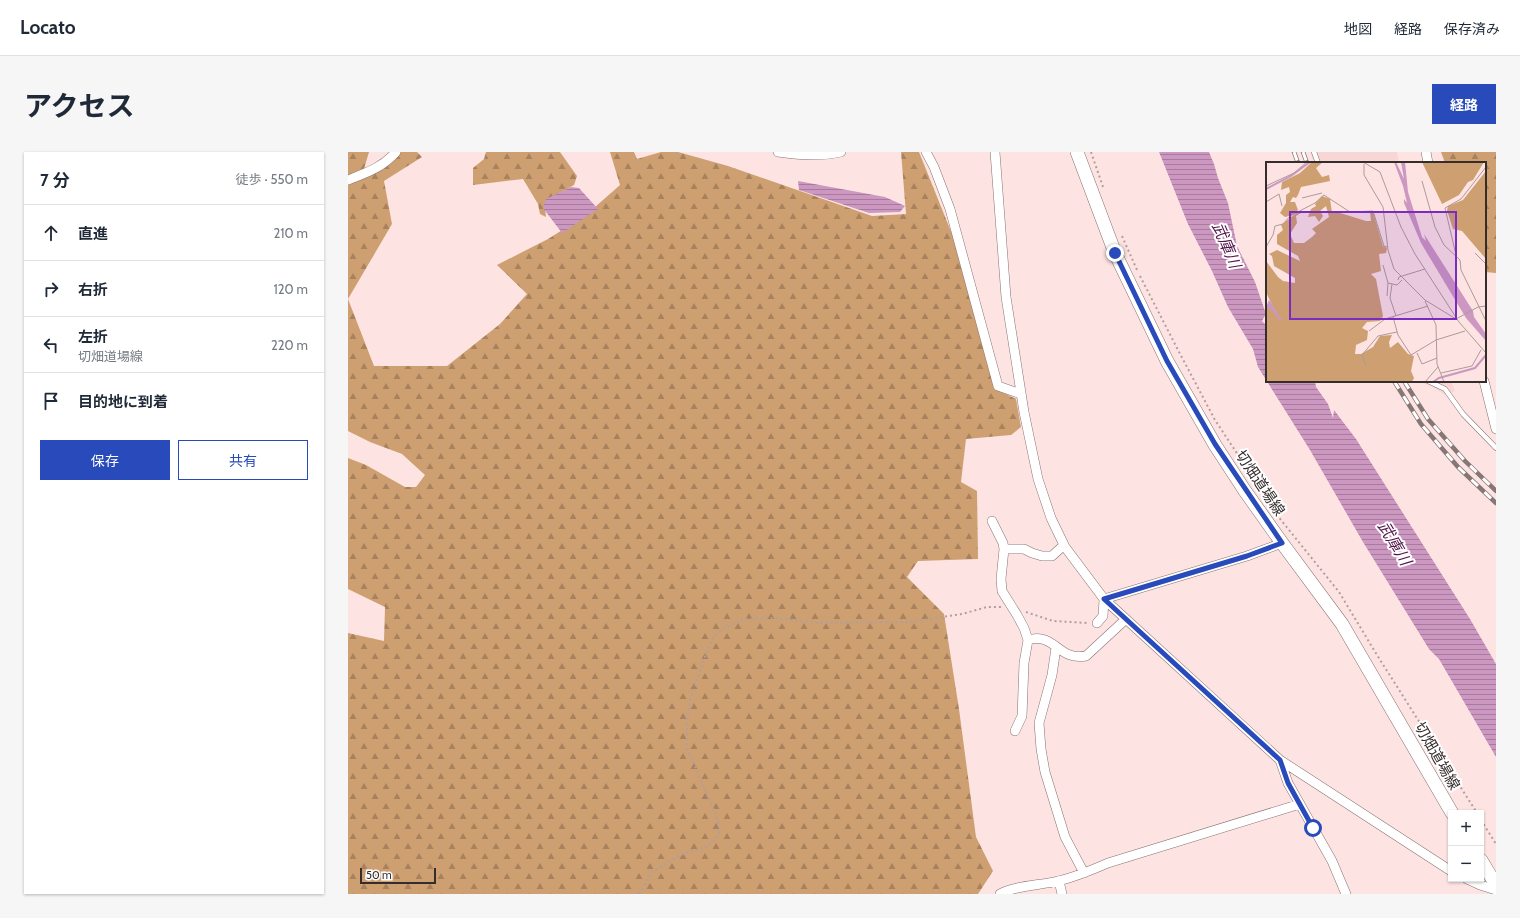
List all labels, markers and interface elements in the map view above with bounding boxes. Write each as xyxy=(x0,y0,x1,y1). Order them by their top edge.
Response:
text: Locato xyxy=(20,16,76,39)
text: 地図 xyxy=(1344,20,1372,38)
text: 経路 xyxy=(1394,20,1422,38)
text: 保存済み xyxy=(1444,20,1500,38)
button: 経路 xyxy=(1432,84,1496,124)
text: アクセス xyxy=(24,89,135,123)
inset map xyxy=(1266,162,1486,382)
text: 7 分 xyxy=(40,170,70,190)
text: 徒歩 · 550 m xyxy=(236,171,308,187)
water label: 武庫川 xyxy=(1208,219,1245,273)
icon: ahead xyxy=(40,222,62,244)
text: 直進 xyxy=(78,225,108,243)
text: 210 m xyxy=(274,225,308,241)
route end xyxy=(1106,244,1124,262)
icon: right xyxy=(40,278,62,300)
text: 右折 xyxy=(78,281,108,299)
text: 120 m xyxy=(274,281,308,297)
text: 左折 xyxy=(78,328,108,346)
icon: left xyxy=(40,334,62,356)
text: 220 m xyxy=(271,337,308,353)
text: 切畑道場線 xyxy=(78,348,143,364)
icon: arrive xyxy=(40,390,62,412)
text: 目的地に到着 xyxy=(78,393,168,411)
button: 保存 xyxy=(40,440,170,480)
button: 共有 xyxy=(178,440,308,480)
street label: 切畑道場線 xyxy=(1232,447,1288,519)
water label: 武庫川 xyxy=(1374,518,1416,570)
street label: 切畑道場線 xyxy=(1410,719,1464,793)
map controls xyxy=(1448,810,1484,882)
button: + xyxy=(1448,810,1484,846)
route start xyxy=(1304,819,1322,837)
button: − xyxy=(1448,846,1484,882)
scale bar xyxy=(360,866,436,885)
text: 50 m xyxy=(366,868,392,882)

